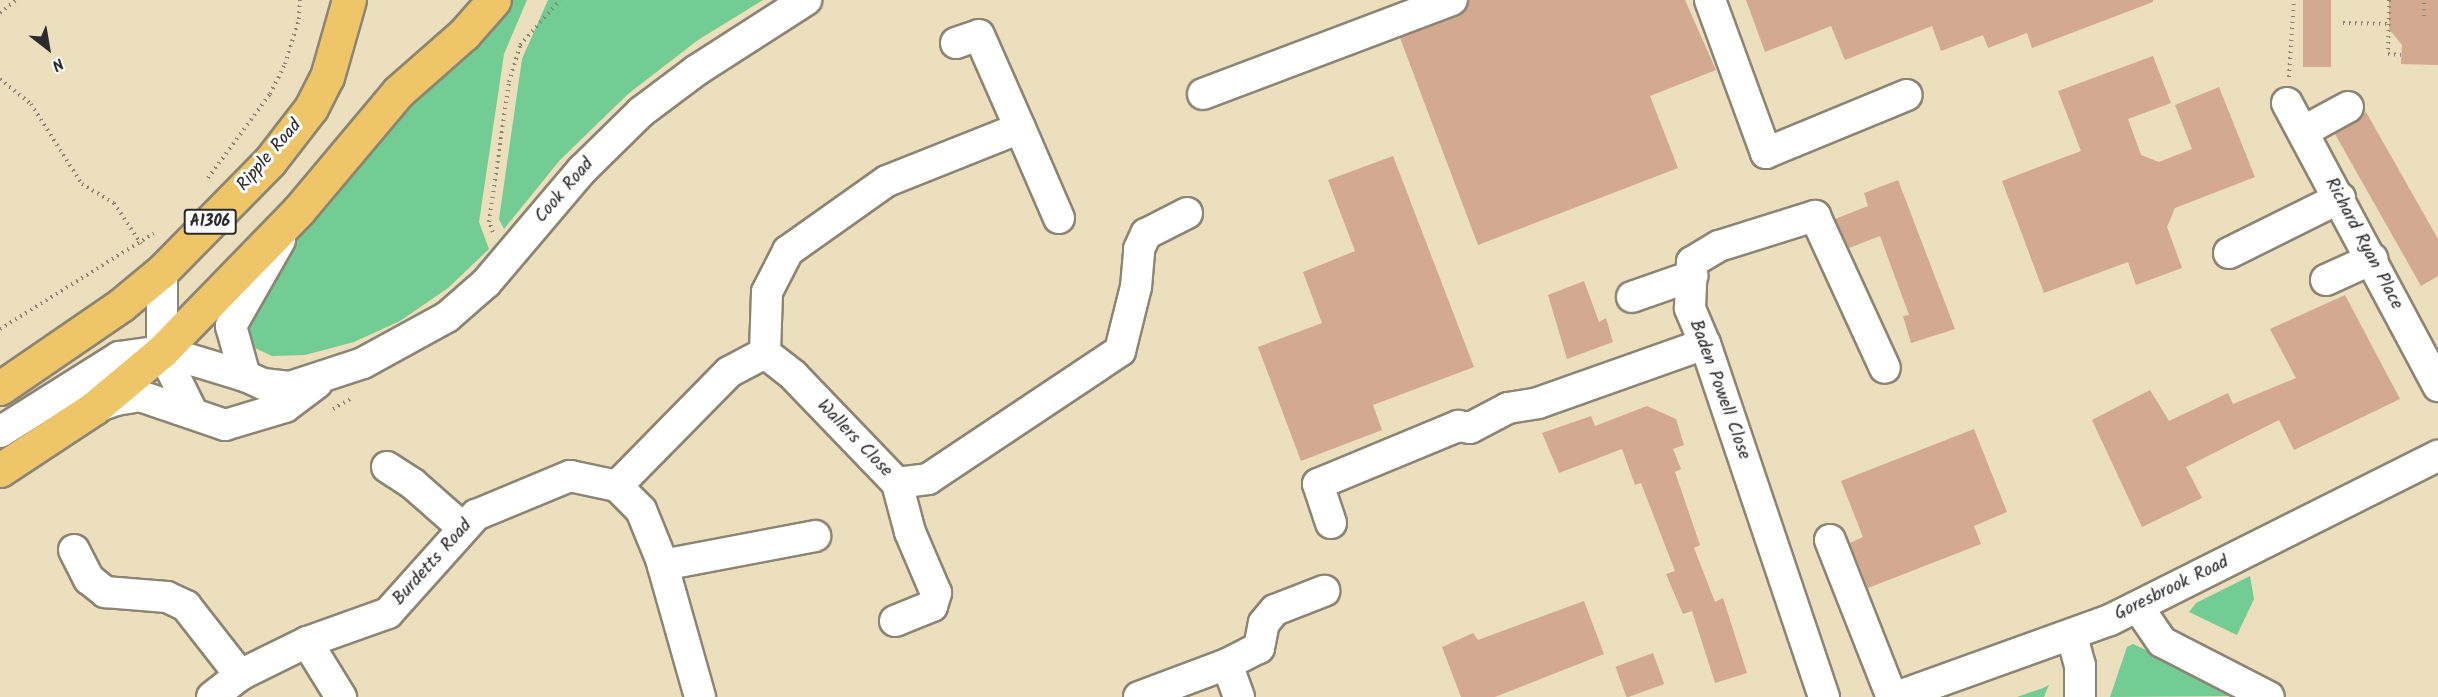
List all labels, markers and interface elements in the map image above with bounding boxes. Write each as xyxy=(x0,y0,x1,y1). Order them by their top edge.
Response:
north arrow xyxy=(18,18,78,78)
text: N xyxy=(47,51,68,77)
street label: Ripple Road xyxy=(233,116,307,196)
street label: Cook Road xyxy=(531,154,599,228)
street label: Richard Ryan Place xyxy=(2319,174,2407,314)
road number: A1306 xyxy=(183,209,237,235)
street label: Baden Powell Close xyxy=(1684,317,1754,463)
street label: Wallers Close xyxy=(812,396,896,482)
street label: Burdetts Road xyxy=(389,516,477,610)
street label: Goresbrook Road xyxy=(2111,552,2233,626)

